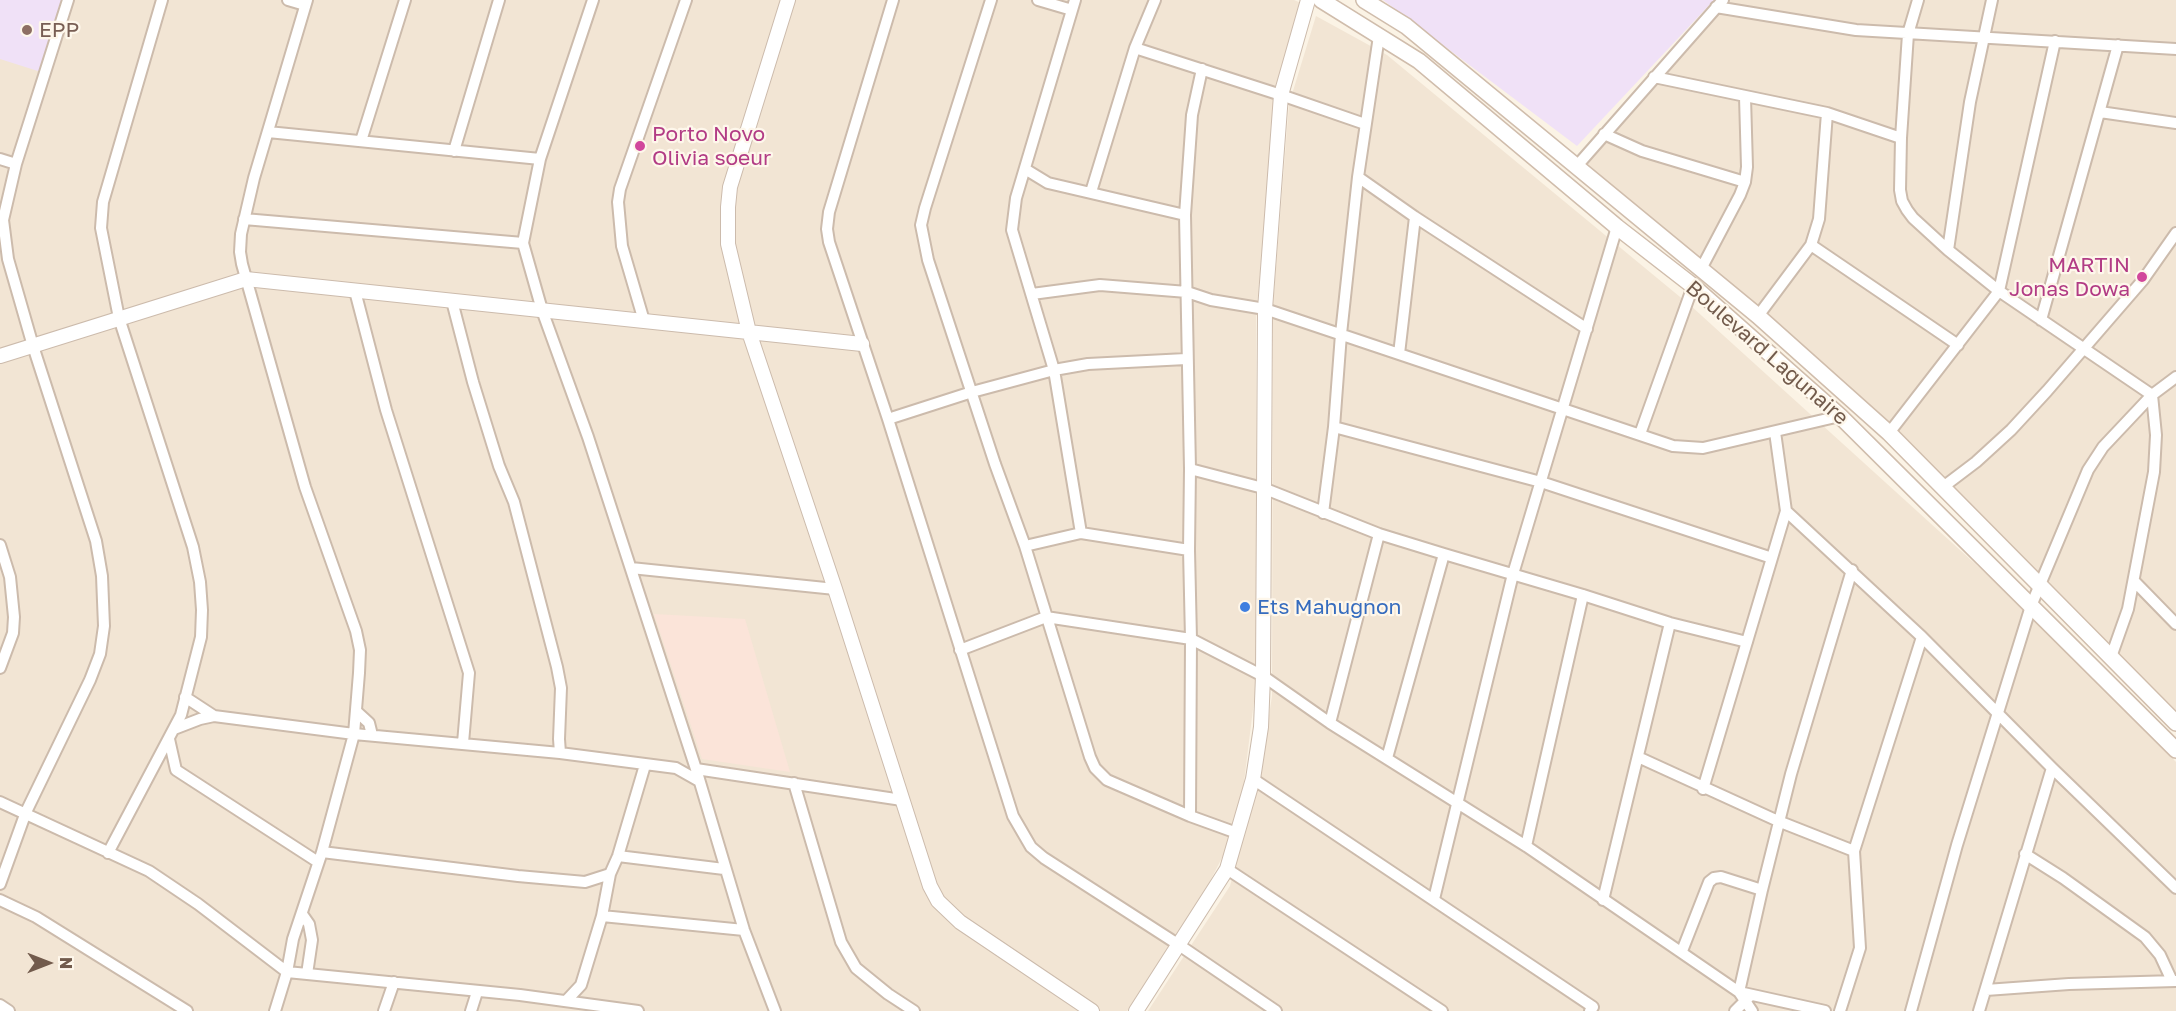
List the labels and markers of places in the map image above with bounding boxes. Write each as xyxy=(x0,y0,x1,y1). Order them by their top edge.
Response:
place label: EPP xyxy=(39,17,79,43)
marker: EPP xyxy=(20,23,34,37)
place label: Porto Novo Olivia soeur xyxy=(652,121,771,171)
marker: Porto Novo Olivia soeur xyxy=(633,139,647,153)
place label: MARTIN Jonas Dowa xyxy=(2009,252,2130,302)
marker: MARTIN Jonas Dowa xyxy=(2135,270,2149,284)
place label: Ets Mahugnon xyxy=(1257,594,1401,620)
marker: Ets Mahugnon xyxy=(1238,600,1252,614)

